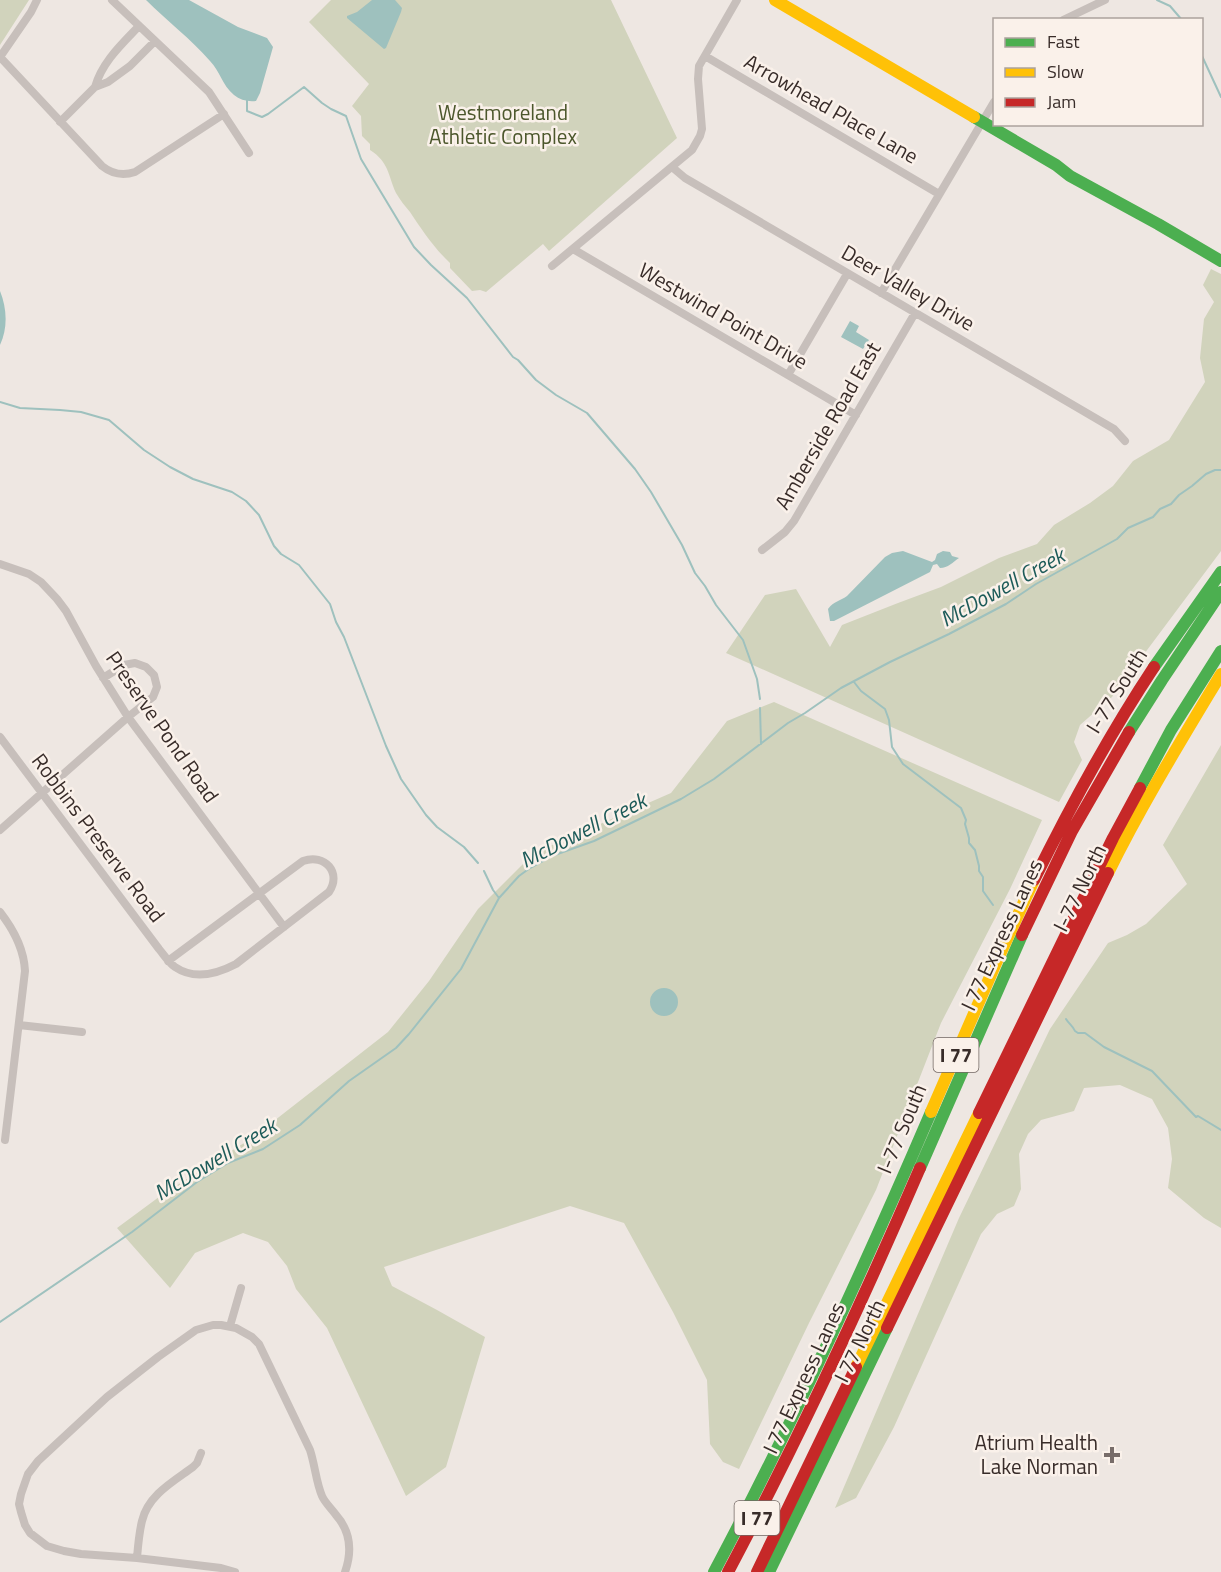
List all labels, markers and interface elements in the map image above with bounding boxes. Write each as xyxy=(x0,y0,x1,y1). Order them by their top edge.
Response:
legend xyxy=(993,18,1203,126)
text: Fast xyxy=(1047,28,1080,55)
street label: Arrowhead Place Lane xyxy=(738,45,925,171)
text: Slow xyxy=(1047,58,1084,85)
text: Jam xyxy=(1047,88,1076,115)
park label: Westmoreland Athletic Complex xyxy=(429,96,577,152)
street label: Deer Valley Drive xyxy=(836,236,981,338)
street label: Westwind Point Drive xyxy=(633,254,814,377)
street label: Amberside Road East xyxy=(766,335,889,515)
water label: McDowell Creek xyxy=(933,538,1073,635)
street label: I-77 South xyxy=(1077,642,1155,739)
street label: Preserve Pond Road xyxy=(98,644,227,809)
street label: Robbins Preserve Road xyxy=(24,746,173,929)
water label: McDowell Creek xyxy=(514,782,654,877)
street label: I-77 North xyxy=(1044,838,1114,937)
street label: I 77 Express Lanes xyxy=(952,853,1050,1016)
road number: I 77 xyxy=(934,1038,978,1072)
street label: I-77 South xyxy=(868,1079,934,1178)
water label: McDowell Creek xyxy=(147,1108,285,1209)
street label: I 77 North xyxy=(825,1294,893,1388)
street label: I 77 Express Lanes xyxy=(754,1296,852,1459)
place label: Atrium Health Lake Norman xyxy=(975,1426,1098,1482)
marker: Atrium Health Lake Norman xyxy=(1103,1446,1121,1464)
road number: I 77 xyxy=(734,1501,780,1535)

